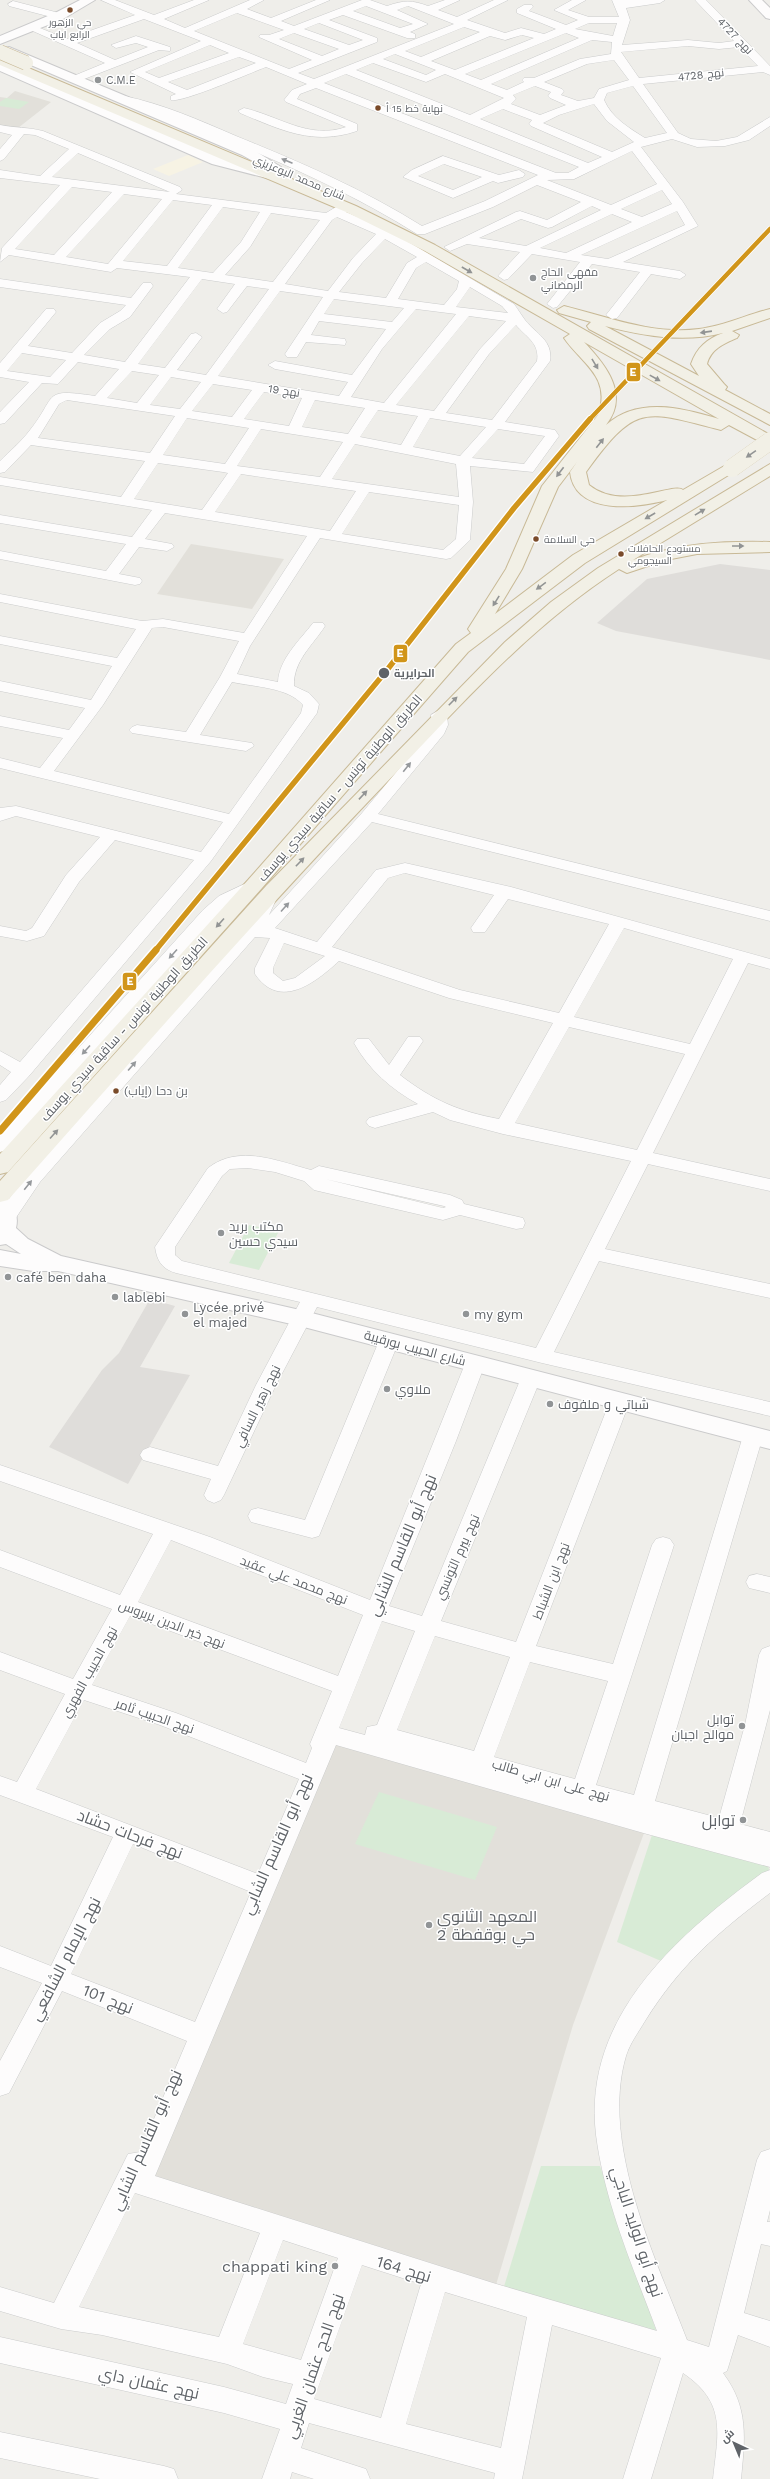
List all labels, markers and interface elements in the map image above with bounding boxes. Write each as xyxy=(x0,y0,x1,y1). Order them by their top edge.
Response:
marker: حي الزهور الرابع اياب xyxy=(65,5,75,15)
street label: نهج 4727 xyxy=(714,15,756,58)
place label: حي الزهور الرابع اياب xyxy=(48,17,91,41)
street label: نهج 4728 xyxy=(677,66,725,85)
place label: C.M.E xyxy=(106,74,136,87)
marker: C.M.E xyxy=(93,75,103,85)
place label: نهاية خط 15 أ xyxy=(386,102,443,115)
marker: نهاية خط 15 أ xyxy=(373,103,383,113)
street label: شارع محمد البوعزيزي xyxy=(250,153,347,205)
one-way arrow xyxy=(282,158,293,164)
one-way arrow xyxy=(461,266,473,273)
place label: مقهى الحاج الرمضاني xyxy=(541,266,598,294)
marker: مقهى الحاج الرمضاني xyxy=(528,273,538,283)
one-way arrow xyxy=(700,329,712,335)
one-way arrow xyxy=(591,358,598,370)
line badge: E xyxy=(626,362,641,382)
text: E xyxy=(630,366,637,379)
one-way arrow xyxy=(649,374,661,381)
street label: نهج 19 xyxy=(267,382,301,401)
one-way arrow xyxy=(596,438,605,449)
one-way arrow xyxy=(746,450,757,459)
one-way arrow xyxy=(555,467,564,478)
one-way arrow xyxy=(695,508,705,516)
one-way arrow xyxy=(644,512,656,519)
marker: حي السلامة xyxy=(531,534,541,544)
place label: حي السلامة xyxy=(544,534,595,547)
place label: مستودع الحافلات السيجومي xyxy=(628,543,701,568)
one-way arrow xyxy=(732,543,745,549)
marker: مستودع الحافلات السيجومي xyxy=(616,549,626,559)
one-way arrow xyxy=(536,582,547,590)
one-way arrow xyxy=(492,595,499,607)
line badge: E xyxy=(393,644,408,663)
text: E xyxy=(397,647,404,660)
marker: الحرايرية xyxy=(377,666,391,680)
place label: الحرايرية xyxy=(394,667,435,680)
street label: الطريق الوطنية تونس - ساقية سيدي يوسف xyxy=(255,692,428,886)
one-way arrow xyxy=(448,696,458,706)
one-way arrow xyxy=(402,762,411,773)
one-way arrow xyxy=(359,790,368,800)
one-way arrow xyxy=(295,857,305,867)
one-way arrow xyxy=(280,902,289,912)
one-way arrow xyxy=(215,918,224,928)
street label: الطريق الوطنية تونس - ساقية سيدي يوسف xyxy=(37,934,213,1126)
one-way arrow xyxy=(169,949,178,958)
line badge: E xyxy=(122,972,137,991)
text: E xyxy=(127,975,134,988)
one-way arrow xyxy=(81,1045,91,1055)
one-way arrow xyxy=(128,1061,137,1072)
place label: بن دحا (إياب) xyxy=(124,1084,188,1098)
marker: بن دحا (إياب) xyxy=(111,1086,121,1096)
one-way arrow xyxy=(49,1130,58,1139)
one-way arrow xyxy=(24,1180,32,1190)
place label: مكتب بريد سيدي حسين xyxy=(229,1219,298,1252)
marker: مكتب بريد سيدي حسين xyxy=(216,1228,226,1238)
place label: café ben daha xyxy=(16,1270,107,1285)
marker: café ben daha xyxy=(3,1272,13,1282)
place label: lablebi xyxy=(123,1290,166,1305)
marker: lablebi xyxy=(110,1292,120,1302)
place label: Lycée privé el majed xyxy=(193,1300,264,1330)
place label: my gym xyxy=(474,1307,523,1322)
marker: Lycée privé el majed xyxy=(180,1309,190,1319)
marker: my gym xyxy=(461,1309,471,1319)
street label: شارع الحبيب بورقيبة xyxy=(362,1327,468,1370)
street label: نهج زهير السافي xyxy=(231,1363,286,1451)
place label: ملاوي xyxy=(395,1382,431,1400)
marker: ملاوي xyxy=(382,1384,392,1394)
place label: شباتي و ملفوف xyxy=(558,1397,649,1415)
marker: شباتي و ملفوف xyxy=(545,1399,555,1409)
street label: نهج أبو القاسم الشابي xyxy=(364,1471,444,1620)
street label: نهج بيرم التونسي xyxy=(431,1512,485,1603)
street label: نهج ابن الشباط xyxy=(529,1541,573,1622)
street label: نهج محمد علي عقيد xyxy=(237,1553,350,1610)
street label: نهج خير الدين بربروس xyxy=(116,1597,227,1652)
street label: نهج الحبيب الفهري xyxy=(58,1624,123,1722)
street label: نهج الحبيب ثامر xyxy=(113,1695,196,1737)
place label: توابل موالح اجبان xyxy=(671,1712,735,1743)
marker: توابل موالح اجبان xyxy=(737,1721,747,1731)
street label: نهج على ابن ابي طالب xyxy=(490,1756,611,1807)
street label: نهج أبو القاسم الشابي xyxy=(237,1771,320,1919)
street label: نهج فرحات حشاد xyxy=(74,1805,186,1865)
place label: توابل xyxy=(702,1811,736,1831)
marker: توابل xyxy=(738,1815,748,1825)
street label: نهج الإمام الشافعي xyxy=(26,1894,108,2026)
place label: المعهد الثانوي حي بوقفطة 2 xyxy=(437,1907,537,1948)
marker: المعهد الثانوي حي بوقفطة 2 xyxy=(424,1920,434,1930)
street label: نهج 101 xyxy=(79,1980,136,2020)
street label: نهج أبو القاسم الشابي xyxy=(106,2067,189,2215)
street label: نهج أبو الوليد الباجي xyxy=(603,2164,667,2301)
street label: نهج 164 xyxy=(374,2252,434,2288)
place label: chappati king xyxy=(222,2257,327,2276)
marker: chappati king xyxy=(330,2261,340,2271)
street label: نهج الحج عثمان الغربي xyxy=(280,2291,352,2442)
street label: نهج عثمان داي xyxy=(96,2363,201,2407)
north arrow xyxy=(714,2423,754,2463)
text: ش xyxy=(718,2427,737,2446)

